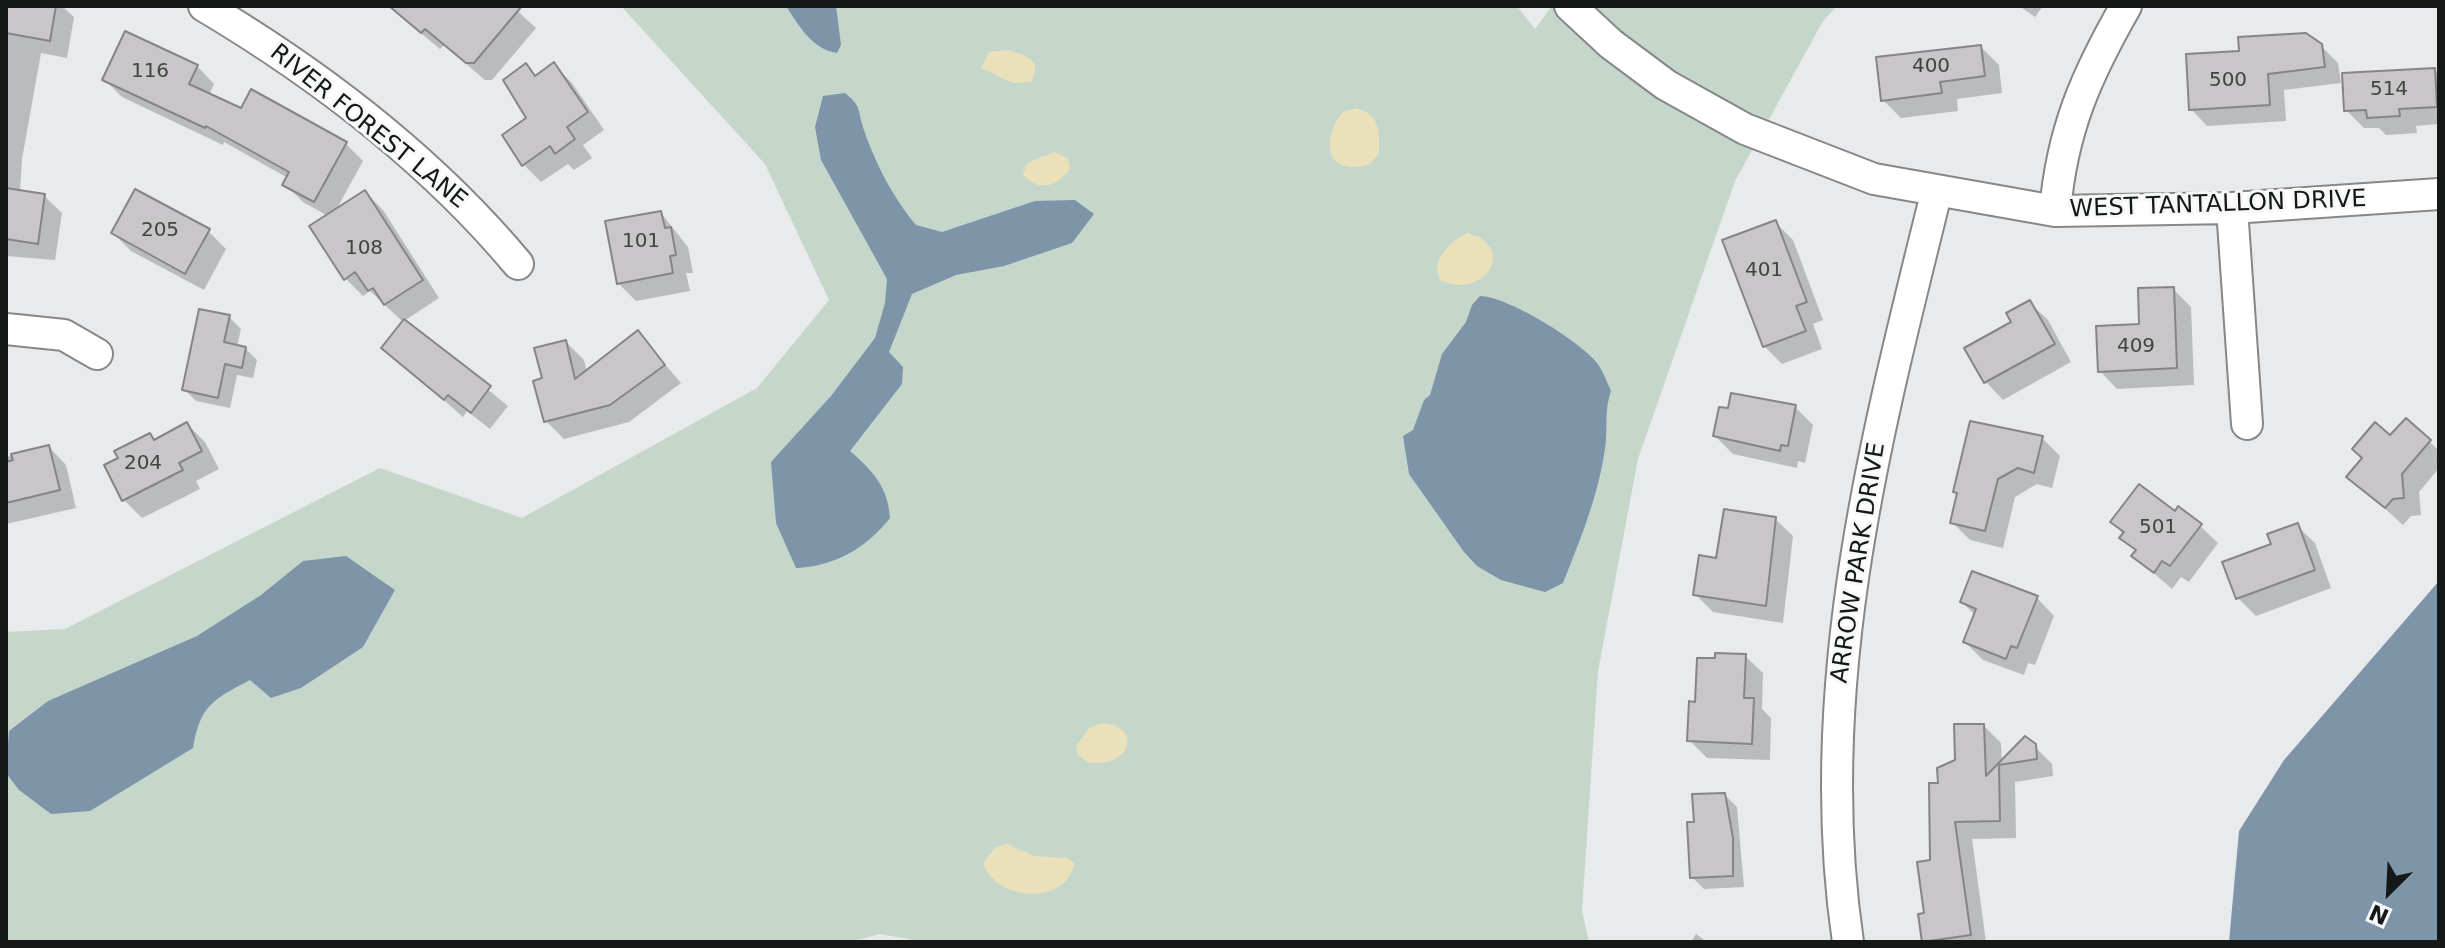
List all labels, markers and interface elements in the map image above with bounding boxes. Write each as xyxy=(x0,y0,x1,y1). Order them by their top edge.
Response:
street label: RIVER FOREST LANE xyxy=(264,39,472,215)
house number: 400 xyxy=(1912,55,1950,79)
house number: 116 xyxy=(131,60,169,84)
house number: 500 xyxy=(2209,69,2247,93)
house number: 514 xyxy=(2370,78,2408,102)
street label: WEST TANTALLON DRIVE xyxy=(2069,185,2367,225)
house number: 205 xyxy=(141,219,179,243)
house number: 101 xyxy=(622,230,660,254)
house number: 108 xyxy=(345,237,383,261)
house number: 401 xyxy=(1745,259,1783,283)
house number: 409 xyxy=(2117,335,2155,359)
street label: ARROW PARK DRIVE xyxy=(1826,441,1892,685)
house number: 204 xyxy=(124,452,162,476)
house number: 501 xyxy=(2139,516,2177,540)
north arrow xyxy=(2349,852,2429,932)
text: N xyxy=(2366,899,2393,930)

